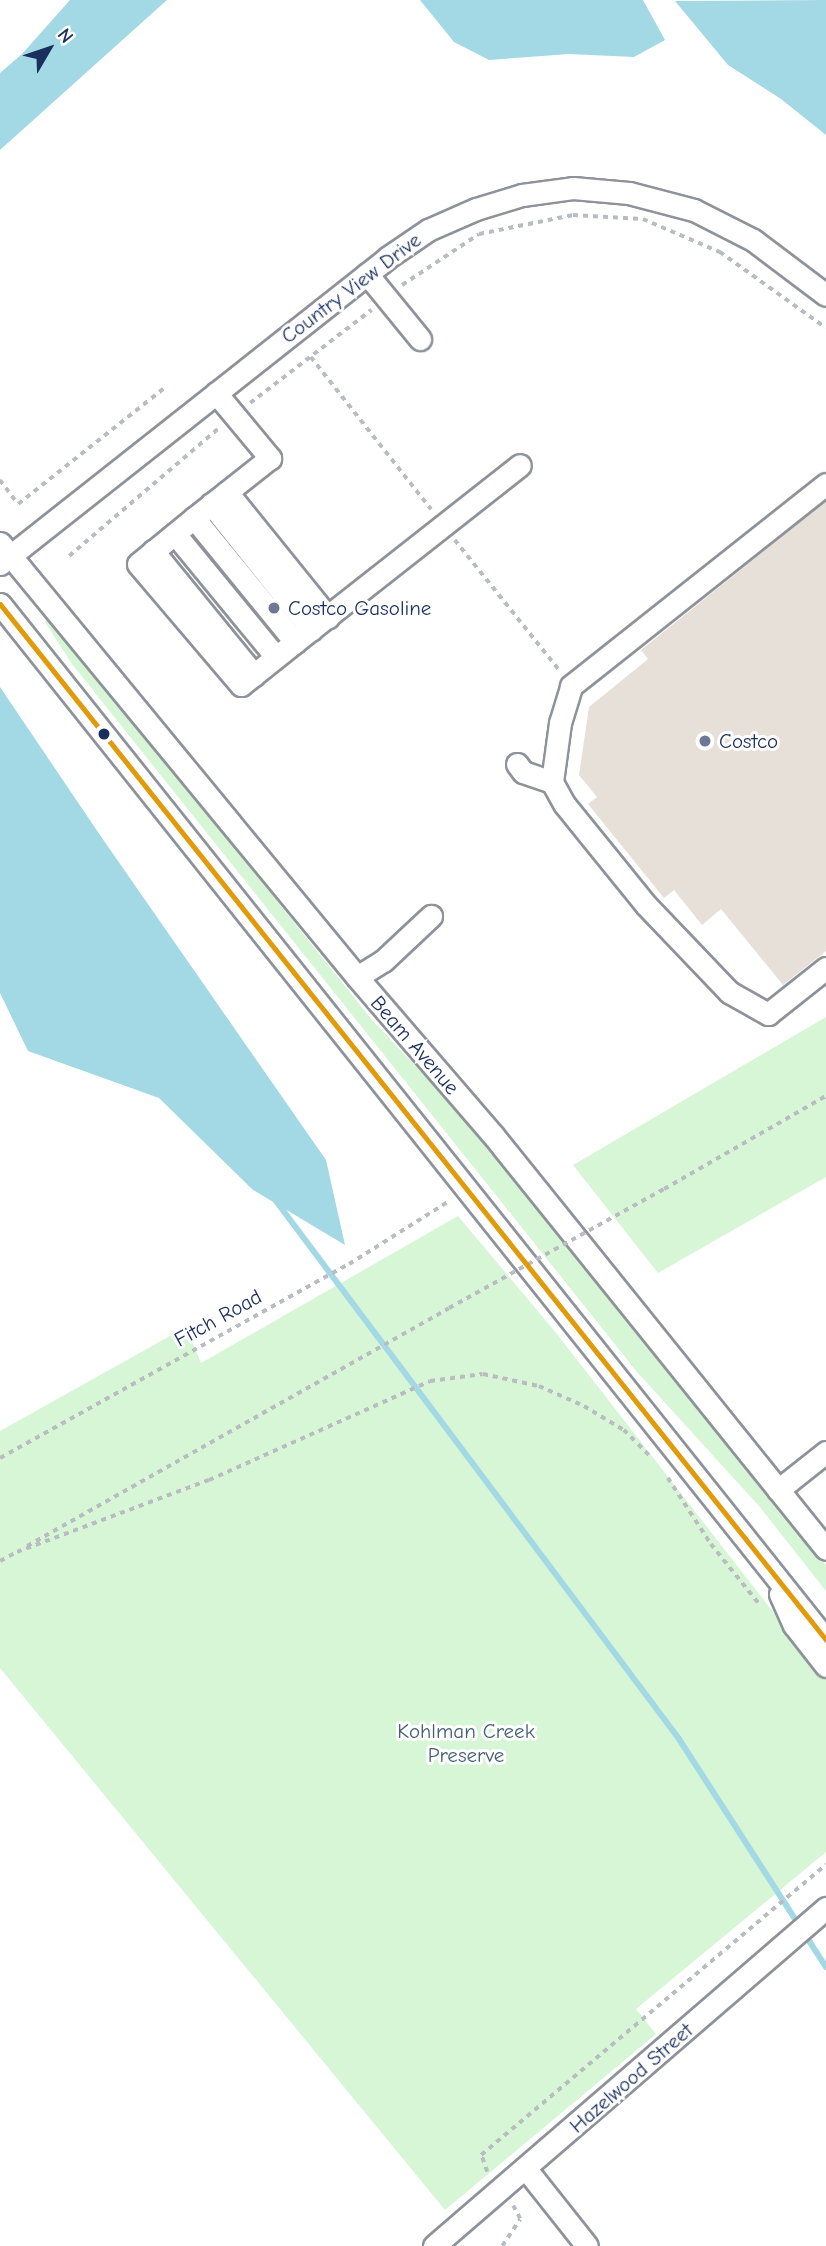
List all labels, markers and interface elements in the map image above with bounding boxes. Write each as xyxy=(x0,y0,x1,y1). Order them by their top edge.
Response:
north arrow xyxy=(14,14,84,84)
text: N xyxy=(53,24,78,48)
street label: Country View Drive xyxy=(276,227,426,349)
place label: Costco Gasoline xyxy=(288,595,431,621)
marker: Costco Gasoline xyxy=(266,600,282,616)
unlabelled marker xyxy=(97,727,111,741)
place label: Costco xyxy=(719,728,778,754)
marker: Costco xyxy=(697,733,713,749)
street label: Beam Avenue xyxy=(365,990,465,1100)
street label: Fitch Road xyxy=(170,1284,266,1352)
park label: Kohlman Creek Preserve xyxy=(397,1718,535,1768)
street label: Hazelwood Street xyxy=(564,2018,698,2138)

